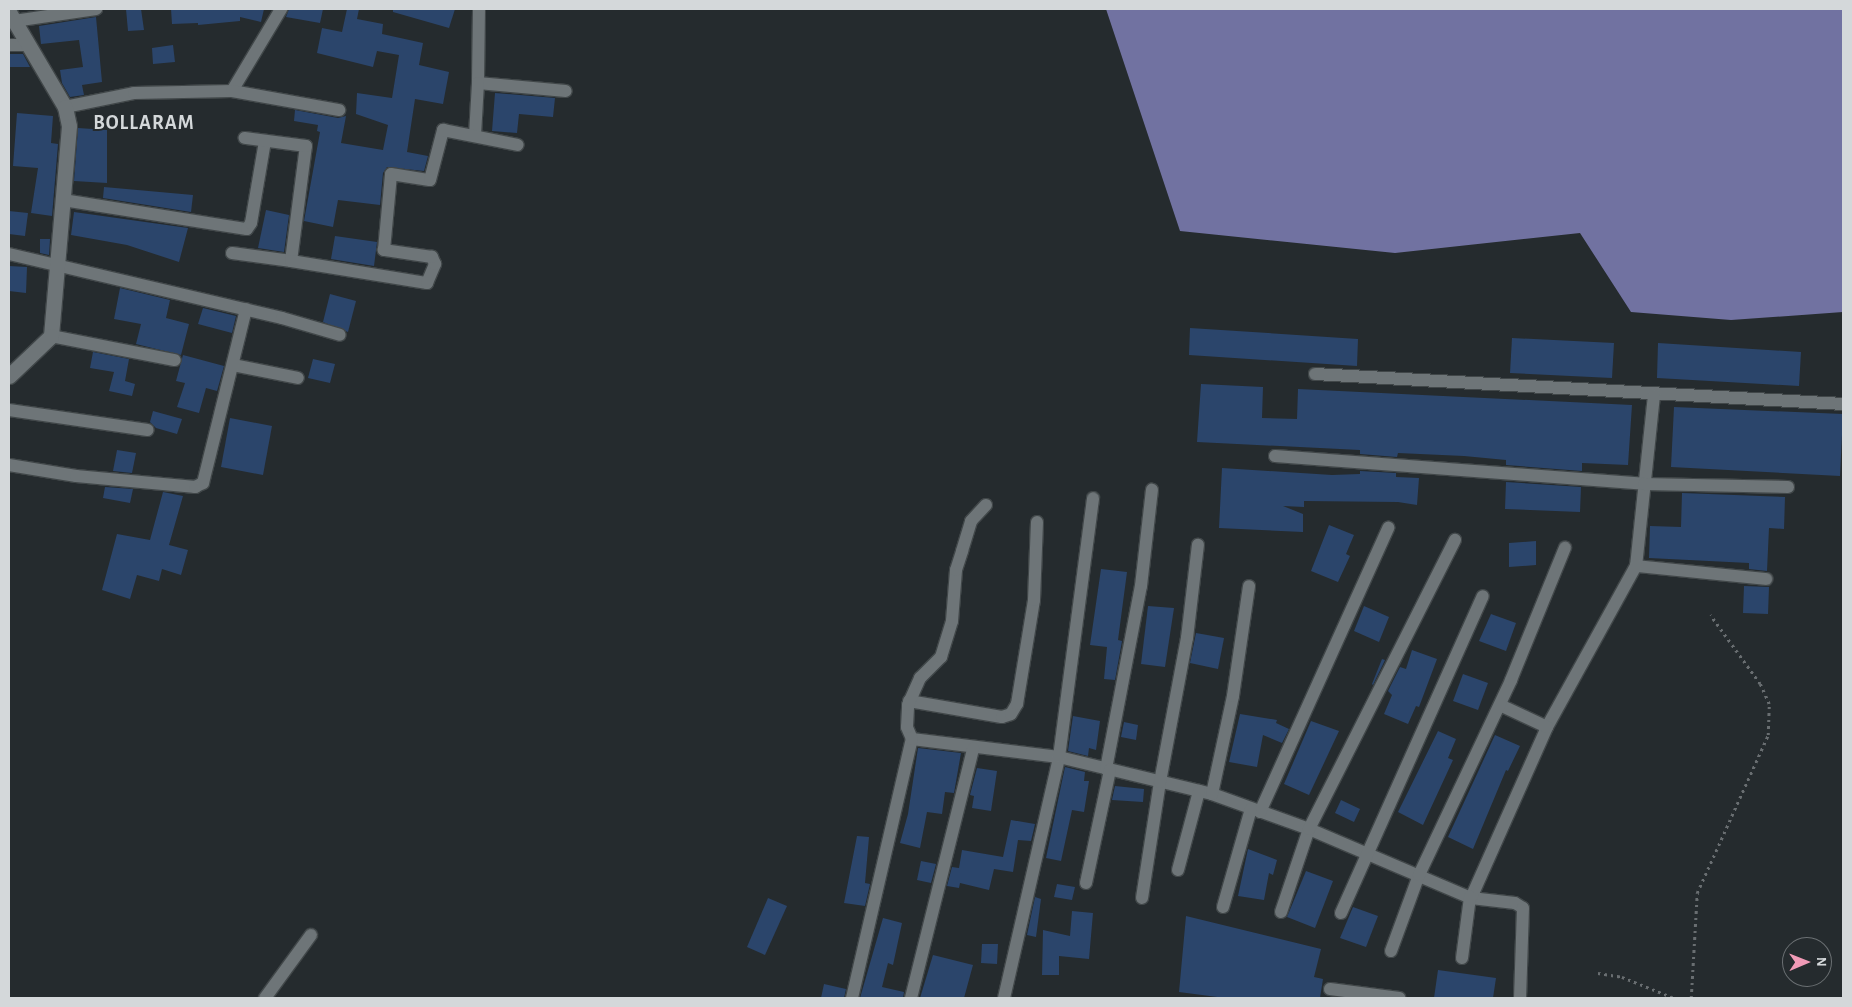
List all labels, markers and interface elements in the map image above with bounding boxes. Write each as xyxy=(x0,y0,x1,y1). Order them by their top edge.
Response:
district label: BOLLARAM xyxy=(92,111,196,135)
north arrow xyxy=(1782,937,1832,987)
text: N xyxy=(1814,957,1828,967)

